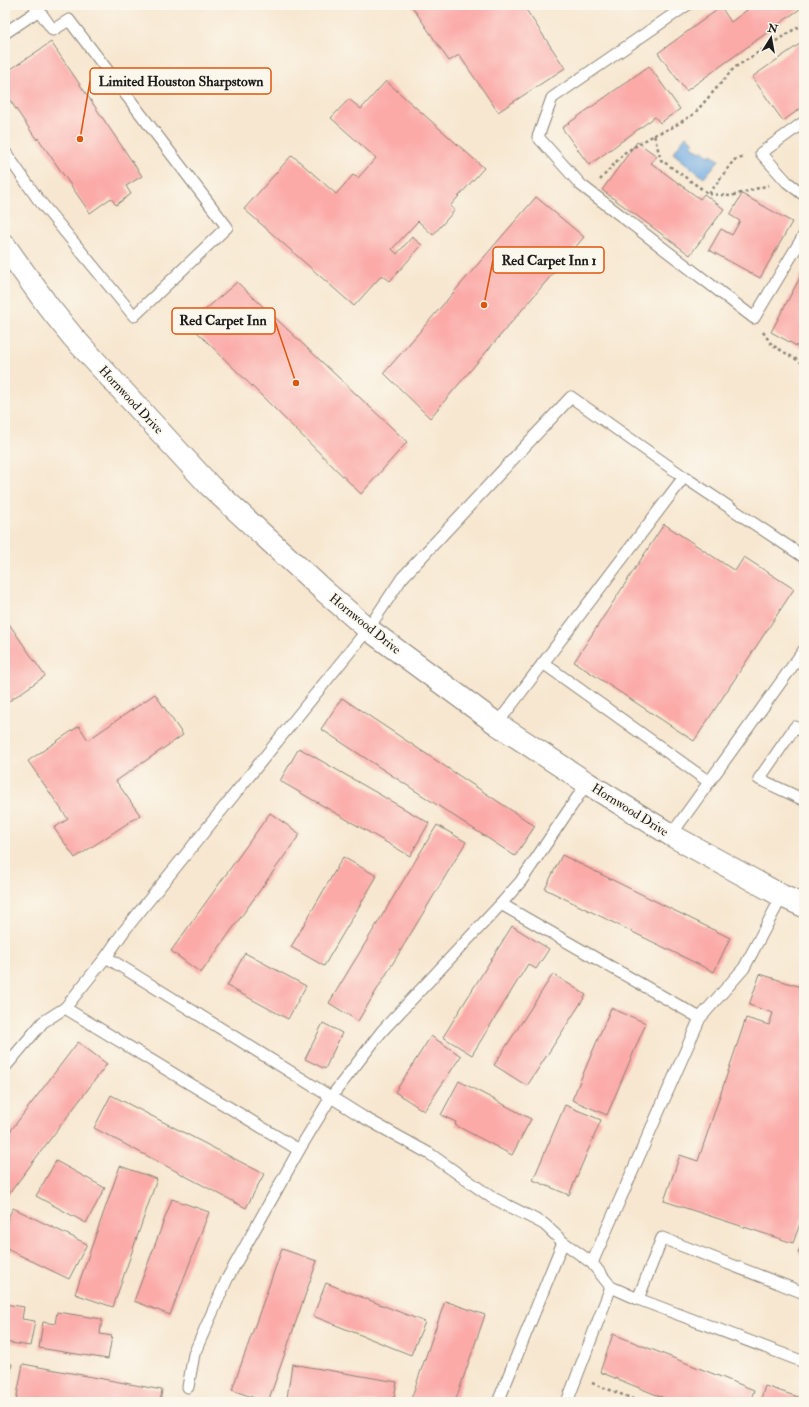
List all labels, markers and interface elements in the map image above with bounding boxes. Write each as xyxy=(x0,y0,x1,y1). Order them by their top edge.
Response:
north arrow xyxy=(751,18,791,58)
text: N xyxy=(766,21,780,36)
callout: Limited Houston Sharpstown xyxy=(90,68,271,94)
text: Limited Houston Sharpstown xyxy=(98,73,264,91)
callout: Red Carpet Inn 1 xyxy=(493,247,604,273)
text: Red Carpet Inn 1 xyxy=(501,252,597,270)
callout: Red Carpet Inn xyxy=(172,308,275,334)
text: Red Carpet Inn xyxy=(179,312,267,330)
street label: Hornwood Drive xyxy=(95,363,167,438)
street label: Hornwood Drive xyxy=(326,590,404,658)
street label: Hornwood Drive xyxy=(589,780,672,840)

